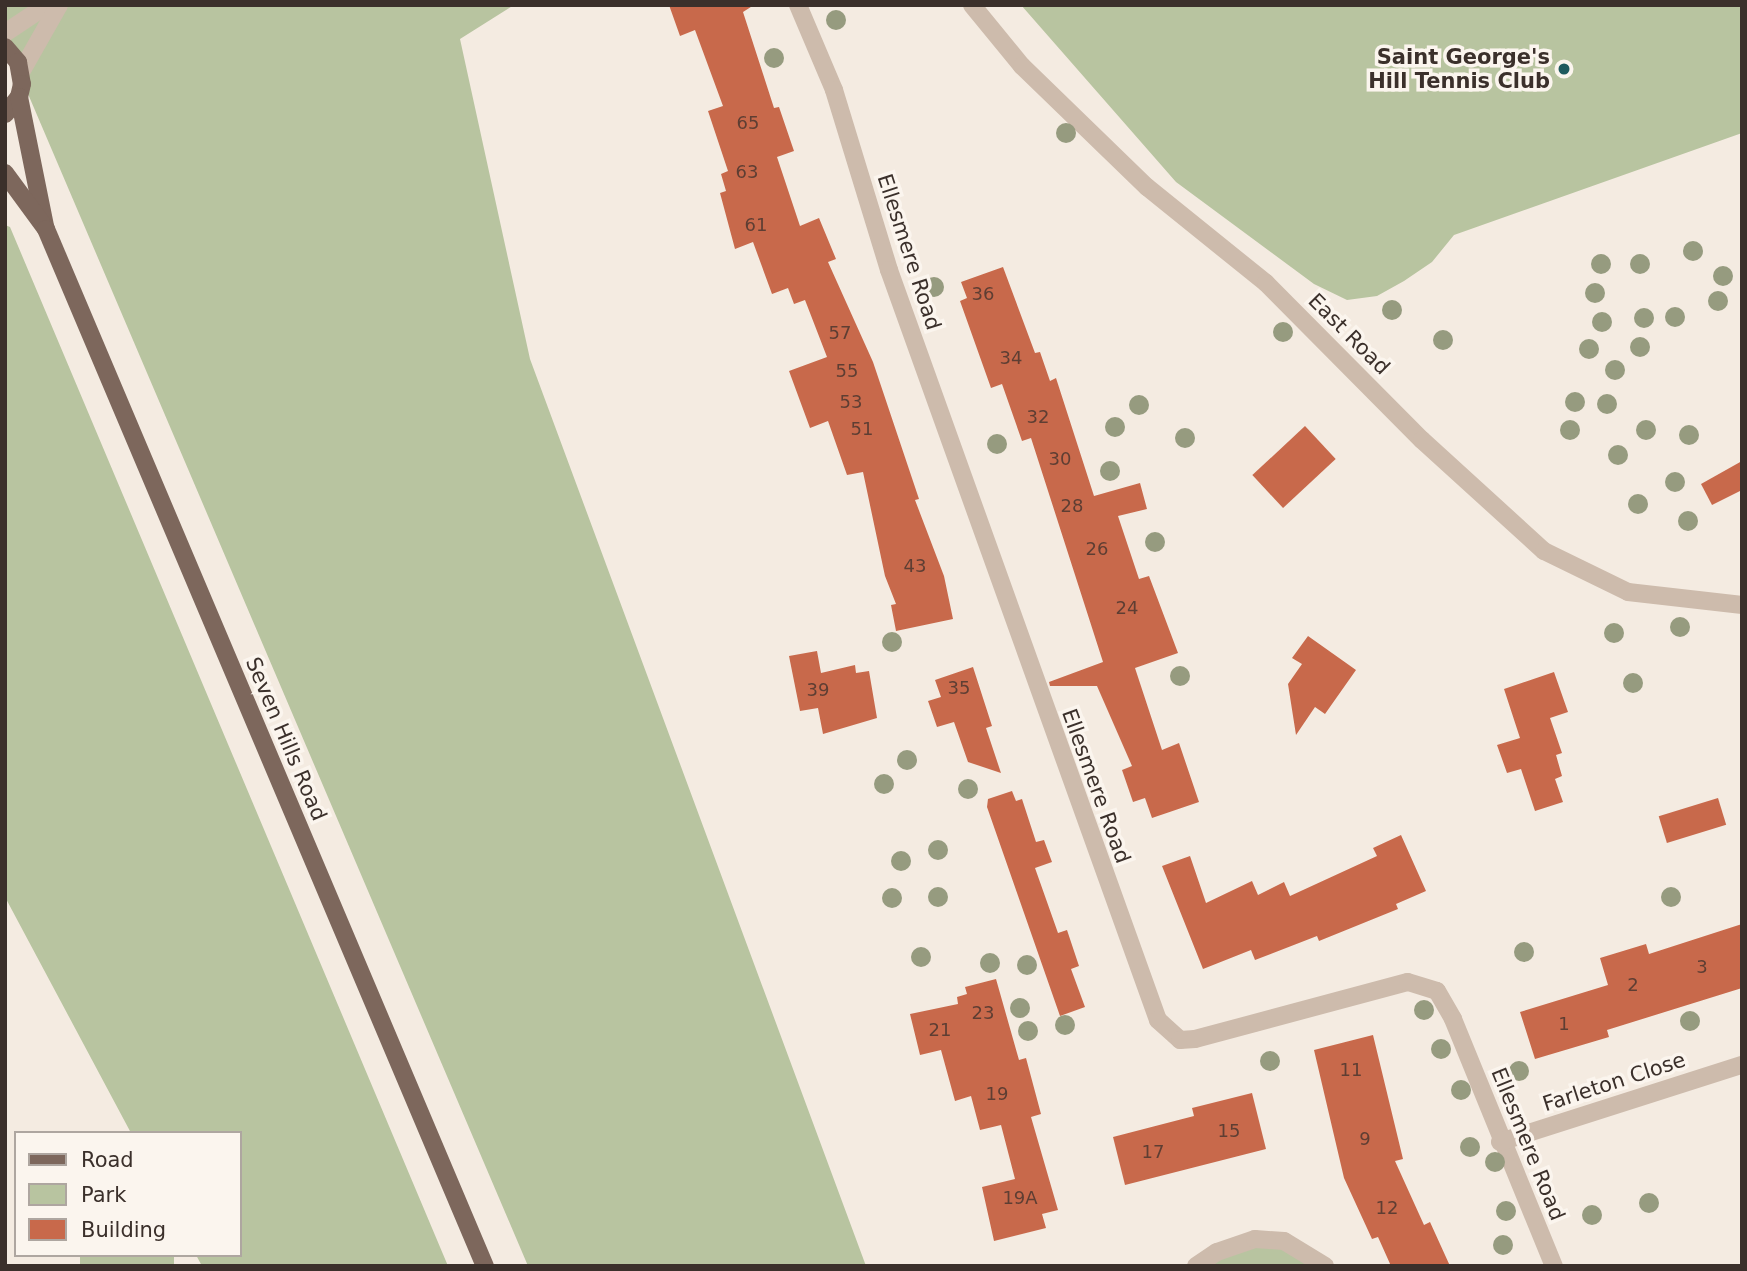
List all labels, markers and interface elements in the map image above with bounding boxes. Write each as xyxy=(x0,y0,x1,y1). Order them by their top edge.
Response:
place label: Saint George's Hill Tennis Club xyxy=(1368,44,1550,94)
marker: Saint George's Hill Tennis Club xyxy=(1556,61,1572,77)
house number: 65 xyxy=(737,112,759,134)
house number: 63 xyxy=(736,161,758,183)
street label: Ellesmere Road xyxy=(872,171,946,333)
house number: 61 xyxy=(745,214,767,236)
house number: 36 xyxy=(972,283,994,305)
street label: East Road xyxy=(1303,288,1395,380)
house number: 57 xyxy=(829,322,851,344)
house number: 34 xyxy=(1000,347,1022,369)
house number: 55 xyxy=(836,360,858,382)
house number: 53 xyxy=(840,391,862,413)
house number: 32 xyxy=(1027,406,1049,428)
house number: 51 xyxy=(851,418,873,440)
house number: 30 xyxy=(1049,448,1071,470)
house number: 28 xyxy=(1061,495,1083,517)
house number: 26 xyxy=(1086,538,1108,560)
house number: 43 xyxy=(904,555,926,577)
house number: 24 xyxy=(1116,597,1138,619)
street label: Seven Hills Road xyxy=(240,653,332,825)
house number: 35 xyxy=(948,677,970,699)
house number: 39 xyxy=(807,679,829,701)
street label: Ellesmere Road xyxy=(1056,705,1136,867)
house number: 3 xyxy=(1696,956,1708,978)
house number: 2 xyxy=(1627,974,1639,996)
house number: 23 xyxy=(972,1002,994,1024)
house number: 1 xyxy=(1558,1013,1570,1035)
house number: 21 xyxy=(929,1019,951,1041)
street label: Farleton Close xyxy=(1539,1047,1689,1117)
house number: 11 xyxy=(1340,1059,1362,1081)
street label: Ellesmere Road xyxy=(1486,1064,1570,1224)
house number: 19 xyxy=(986,1083,1008,1105)
house number: 15 xyxy=(1218,1120,1240,1142)
house number: 9 xyxy=(1359,1128,1371,1150)
legend xyxy=(14,1131,242,1257)
house number: 17 xyxy=(1142,1141,1164,1163)
text: Road xyxy=(81,1148,134,1172)
text: Park xyxy=(81,1183,126,1207)
house number: 19A xyxy=(1002,1187,1038,1209)
house number: 12 xyxy=(1376,1197,1398,1219)
text: Building xyxy=(81,1218,166,1242)

